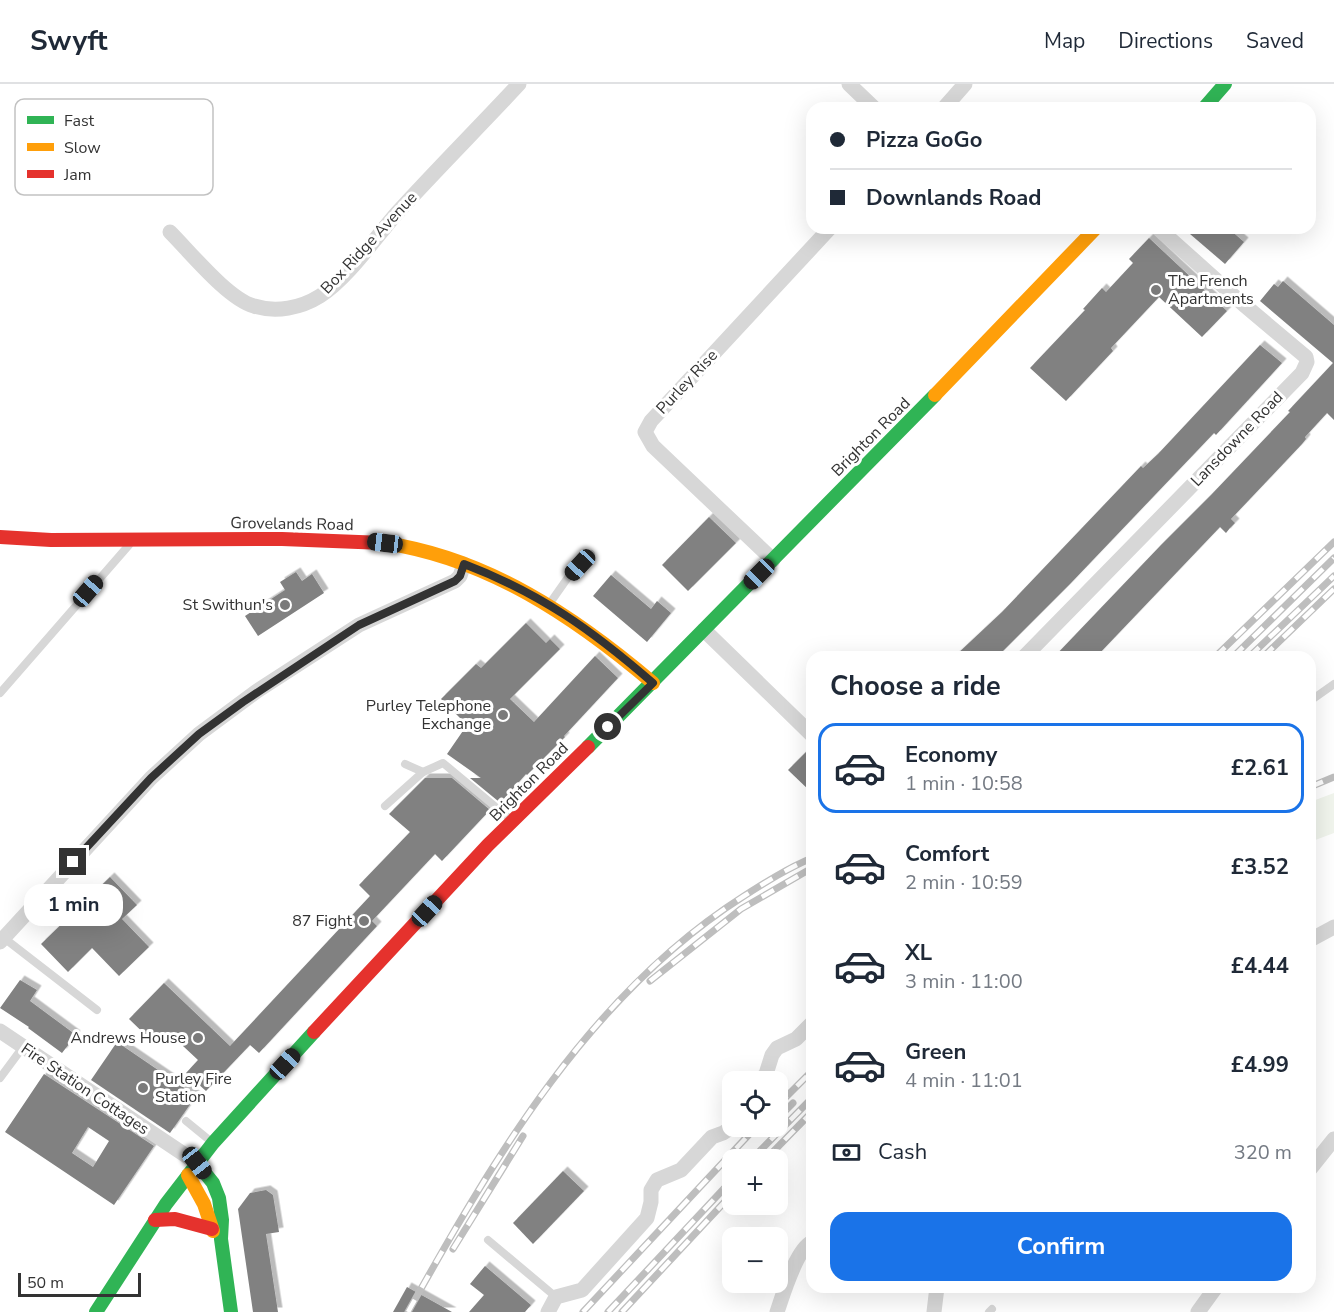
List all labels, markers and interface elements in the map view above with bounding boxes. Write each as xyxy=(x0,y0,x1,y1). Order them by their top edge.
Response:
text: Swyft xyxy=(30,22,108,60)
text: Map xyxy=(1044,27,1085,55)
text: Directions xyxy=(1118,27,1213,55)
text: Saved xyxy=(1246,27,1304,55)
legend xyxy=(15,99,213,195)
text: Fast xyxy=(64,110,95,132)
text: Pizza GoGo xyxy=(866,125,982,155)
text: Slow xyxy=(64,137,101,159)
text: Jam xyxy=(63,164,91,186)
text: Downlands Road xyxy=(866,183,1041,213)
street label: Box Ridge Avenue xyxy=(316,187,422,299)
place label: The French Apartments xyxy=(1168,270,1254,310)
marker: The French Apartments xyxy=(1149,283,1163,297)
street label: Purley Rise xyxy=(651,345,723,419)
street label: Lansdowne Road xyxy=(1186,387,1288,491)
street label: Brighton Road xyxy=(827,393,915,481)
street label: Grovelands Road xyxy=(230,512,354,536)
car xyxy=(366,532,404,554)
car xyxy=(561,546,599,584)
car xyxy=(740,555,778,593)
car xyxy=(69,572,107,610)
place label: St Swithun's xyxy=(183,594,273,616)
marker: St Swithun's xyxy=(278,598,292,612)
text: Choose a ride xyxy=(830,668,1001,705)
place label: Purley Telephone Exchange xyxy=(366,695,491,735)
marker: Purley Telephone Exchange xyxy=(496,708,510,722)
route start xyxy=(594,713,621,740)
street label: Brighton Road xyxy=(485,738,573,826)
text: Economy xyxy=(905,740,997,770)
icon: car xyxy=(833,741,887,795)
text: £2.61 xyxy=(1231,753,1289,783)
text: 1 min · 10:58 xyxy=(905,770,1023,797)
text: Comfort xyxy=(905,839,989,869)
icon: car xyxy=(833,840,887,894)
route end xyxy=(59,848,86,875)
text: £3.52 xyxy=(1231,852,1289,882)
text: 2 min · 10:59 xyxy=(905,869,1023,896)
callout: 1 min xyxy=(23,883,122,925)
text: 1 min xyxy=(48,891,99,918)
car xyxy=(408,892,446,930)
place label: 87 Fight xyxy=(292,910,352,932)
marker: 87 Fight xyxy=(357,914,371,928)
text: XL xyxy=(905,938,932,968)
icon: car xyxy=(833,939,887,993)
text: £4.44 xyxy=(1231,951,1289,981)
text: 3 min · 11:00 xyxy=(905,968,1023,995)
place label: Andrews House xyxy=(71,1027,186,1049)
marker: Andrews House xyxy=(191,1031,205,1045)
text: Green xyxy=(905,1037,966,1067)
street label: Fire Station Cottages xyxy=(17,1038,153,1140)
icon: car xyxy=(833,1038,887,1092)
car xyxy=(266,1045,304,1083)
text: £4.99 xyxy=(1231,1050,1289,1080)
text: 4 min · 11:01 xyxy=(905,1067,1023,1094)
place label: Purley Fire Station xyxy=(155,1068,232,1108)
map controls xyxy=(722,1071,788,1293)
button: locate xyxy=(722,1071,788,1137)
marker: Purley Fire Station xyxy=(136,1081,150,1095)
icon: cash xyxy=(830,1136,863,1169)
text: Cash xyxy=(878,1137,927,1167)
text: 320 m xyxy=(1234,1139,1292,1166)
car xyxy=(179,1143,215,1183)
button: + xyxy=(722,1149,788,1215)
button: Confirm xyxy=(830,1212,1292,1281)
button: − xyxy=(722,1227,788,1293)
scale bar xyxy=(18,1270,141,1298)
text: 50 m xyxy=(27,1272,64,1294)

